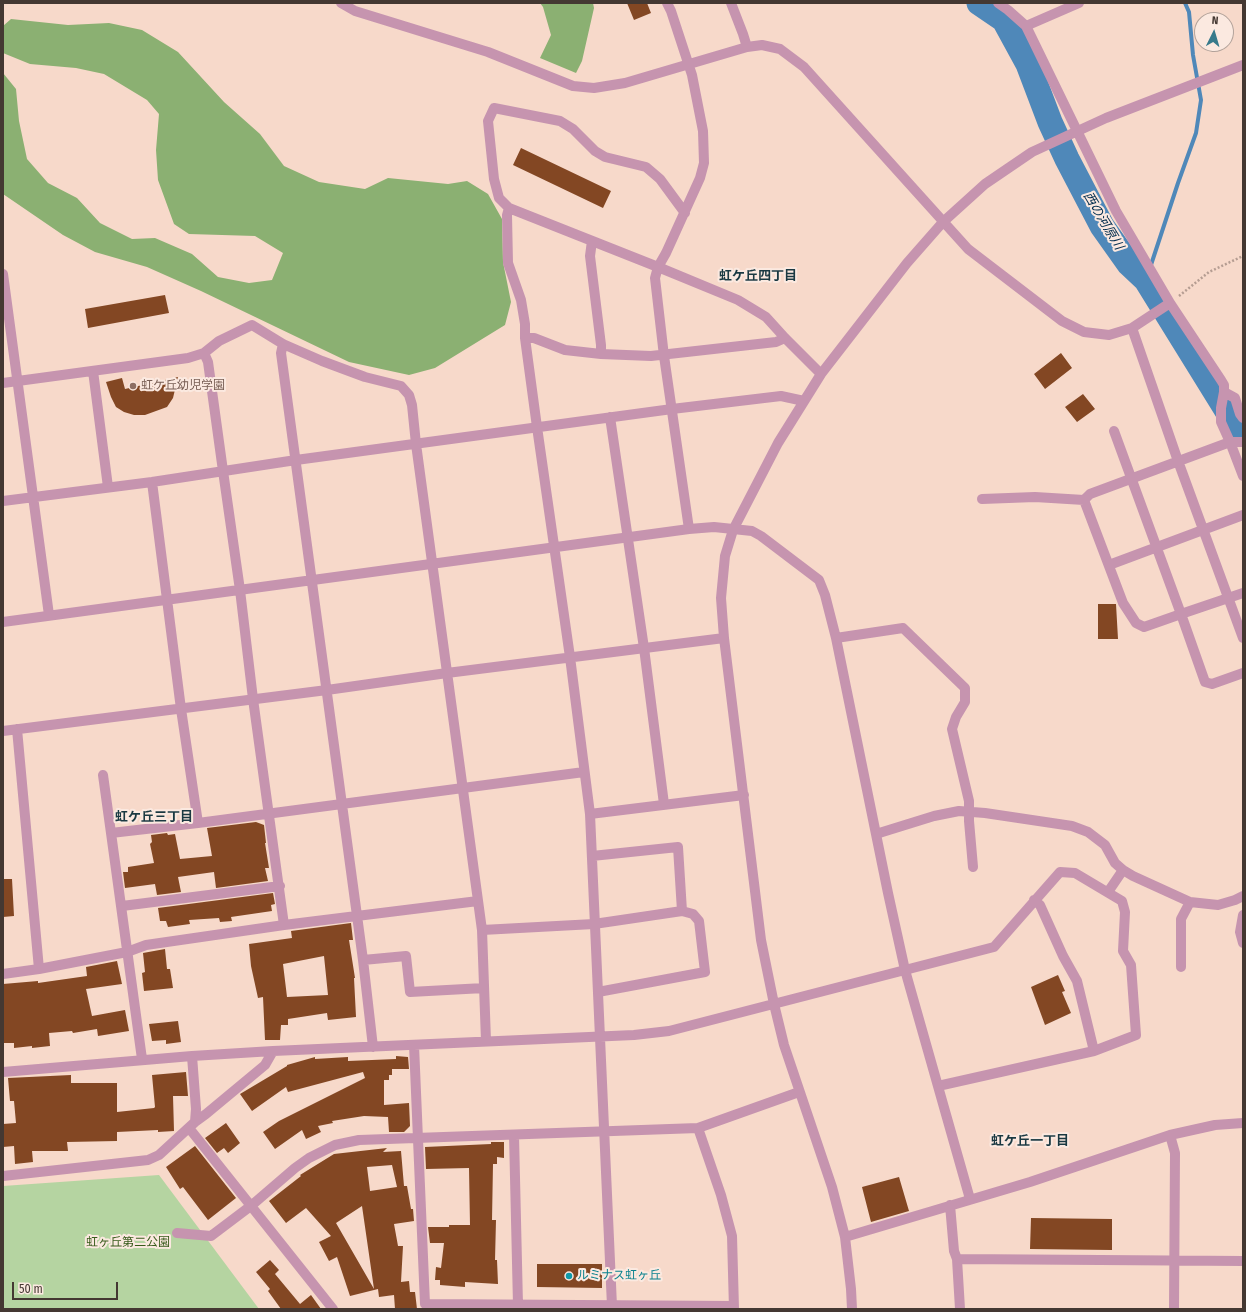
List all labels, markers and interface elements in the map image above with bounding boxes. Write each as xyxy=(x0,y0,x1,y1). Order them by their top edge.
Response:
north arrow xyxy=(1194,12,1234,52)
text: N xyxy=(1211,14,1219,27)
water label: 西の河原川 xyxy=(1080,189,1126,253)
district label: 虹ケ丘四丁目 xyxy=(719,268,797,284)
place label: 虹ケ丘幼児学園 xyxy=(141,379,225,393)
marker: 虹ケ丘幼児学園 xyxy=(128,381,138,391)
district label: 虹ケ丘三丁目 xyxy=(115,809,193,825)
district label: 虹ケ丘一丁目 xyxy=(991,1133,1069,1149)
park label: 虹ヶ丘第二公園 xyxy=(86,1236,170,1250)
place label: ルミナス虹ヶ丘 xyxy=(577,1269,661,1283)
marker: ルミナス虹ヶ丘 xyxy=(564,1271,574,1281)
scale bar xyxy=(14,1274,120,1300)
text: 50 m xyxy=(19,1282,43,1296)

